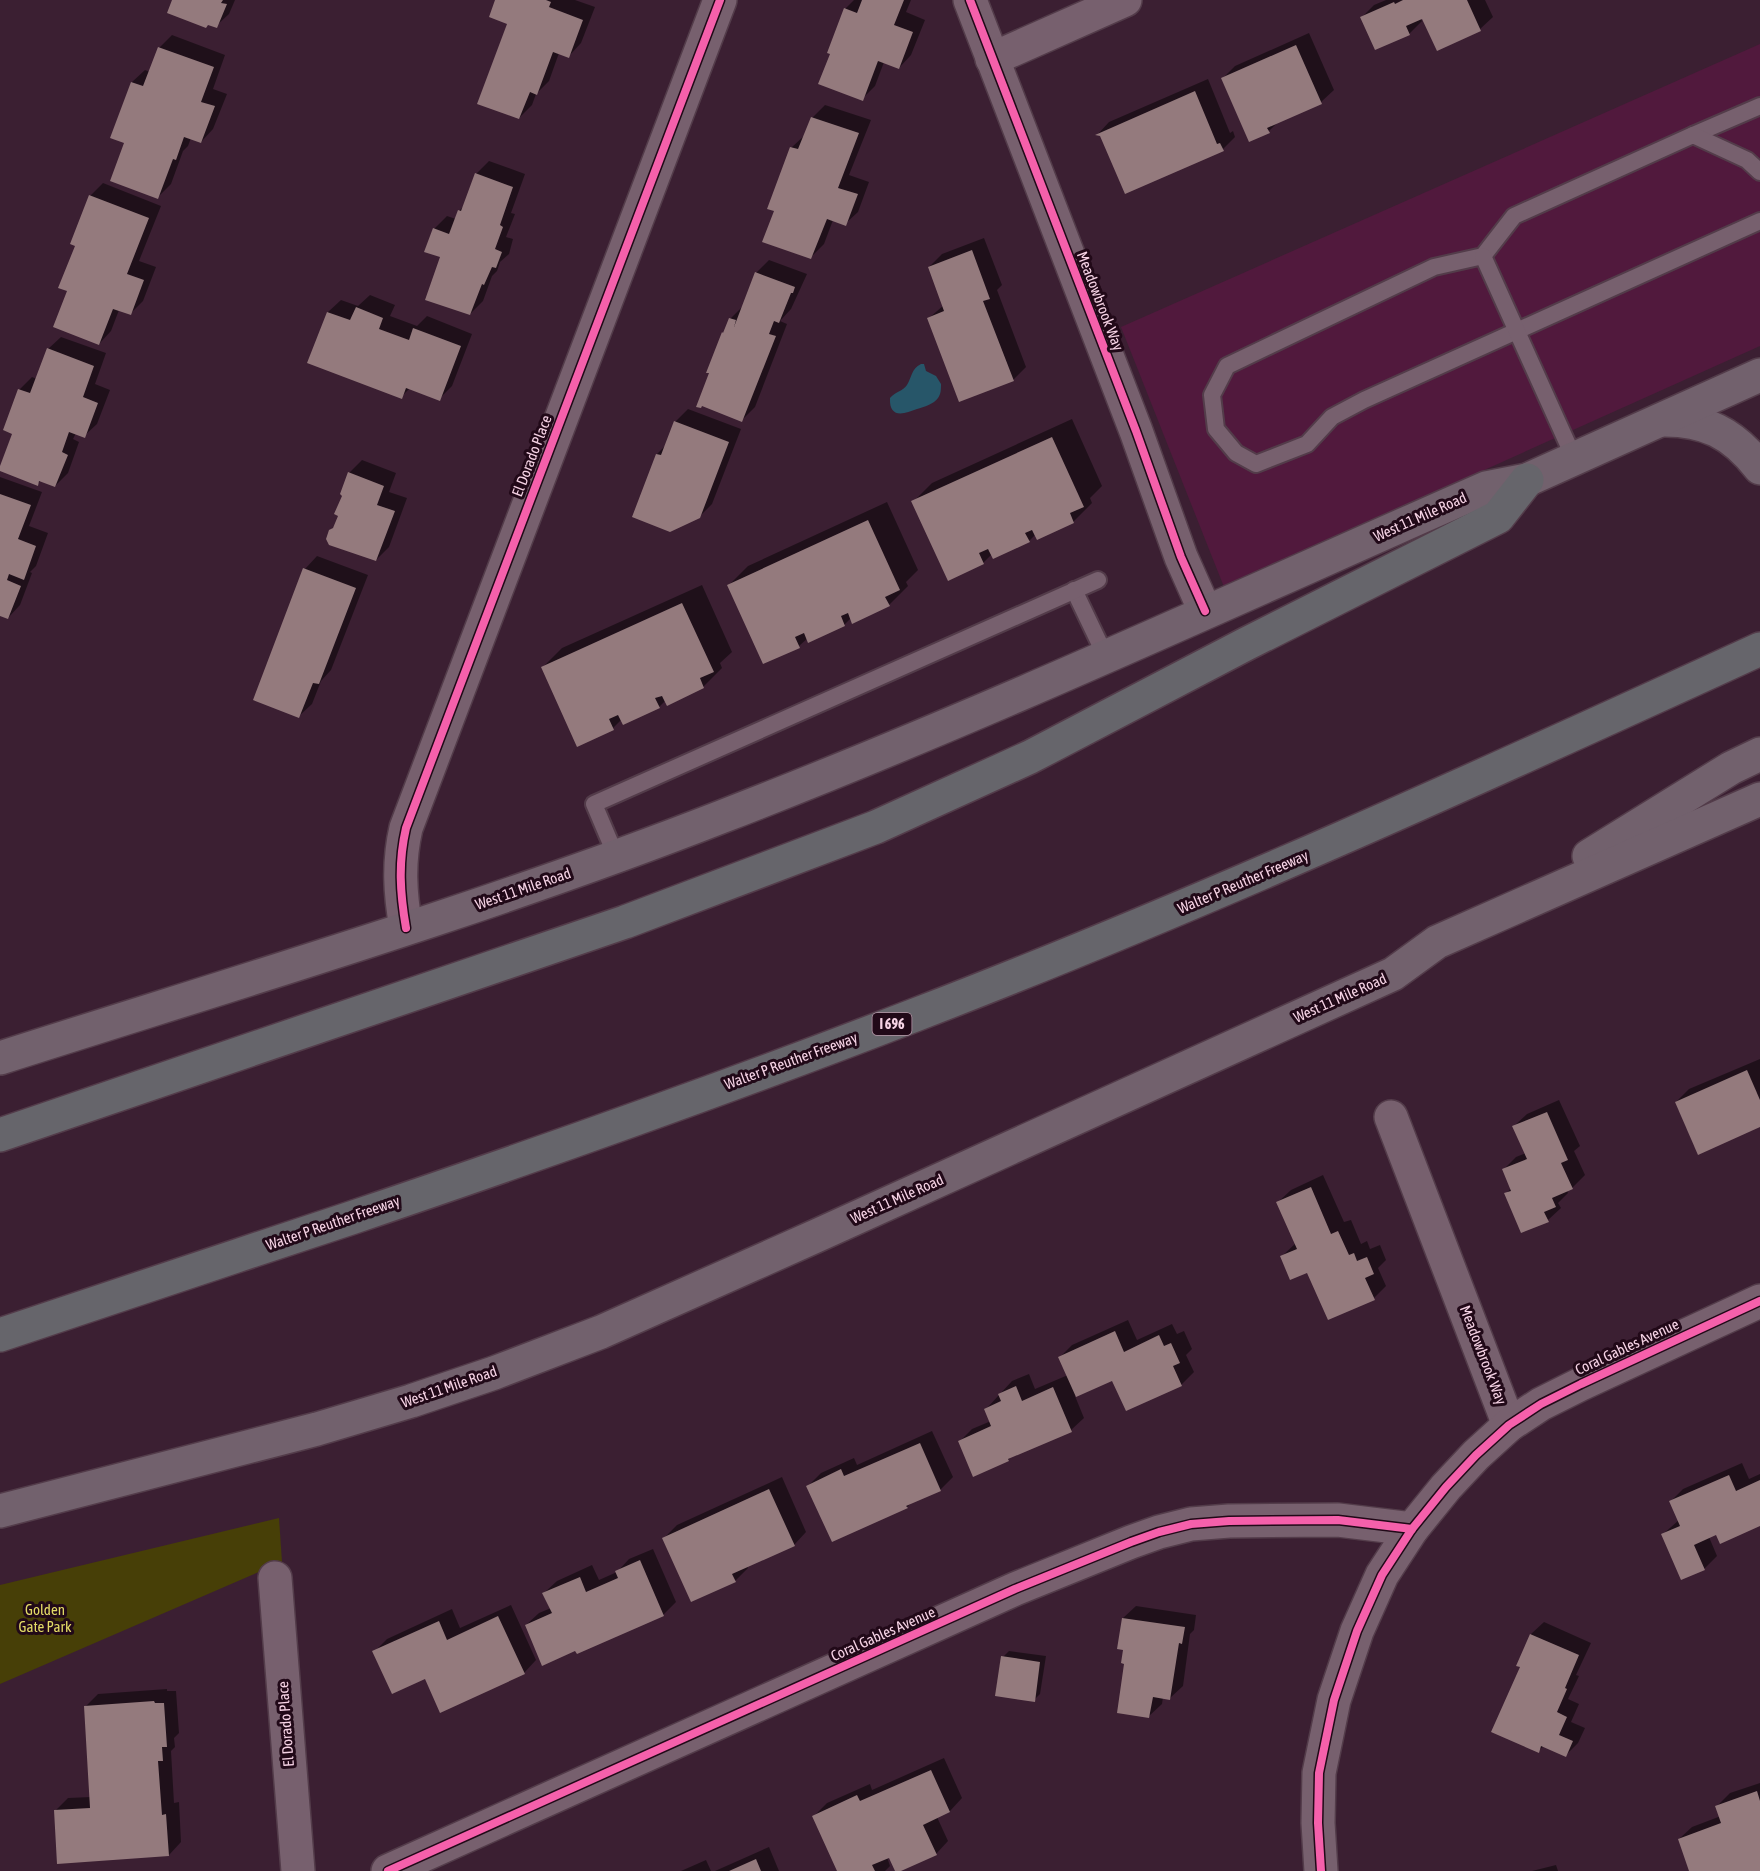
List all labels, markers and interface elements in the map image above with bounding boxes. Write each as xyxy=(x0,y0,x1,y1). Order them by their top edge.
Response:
street label: Meadowbrook Way xyxy=(1074,249,1127,353)
street label: El Dorado Place xyxy=(508,413,555,499)
street label: West 11 Mile Road xyxy=(1371,488,1469,545)
street label: Walter P Reuther Freeway xyxy=(1175,846,1311,917)
street label: West 11 Mile Road xyxy=(473,864,573,913)
street label: West 11 Mile Road xyxy=(1291,969,1389,1026)
road number: I 696 xyxy=(872,1013,912,1035)
street label: Walter P Reuther Freeway xyxy=(722,1029,860,1092)
street label: West 11 Mile Road xyxy=(848,1170,946,1227)
street label: Walter P Reuther Freeway xyxy=(264,1192,402,1253)
street label: Meadowbrook Way xyxy=(1457,1303,1510,1407)
street label: Coral Gables Avenue xyxy=(1572,1315,1682,1378)
street label: West 11 Mile Road xyxy=(399,1362,499,1411)
park label: Golden Gate Park xyxy=(18,1601,72,1635)
street label: Coral Gables Avenue xyxy=(828,1603,938,1664)
street label: El Dorado Place xyxy=(274,1680,297,1767)

